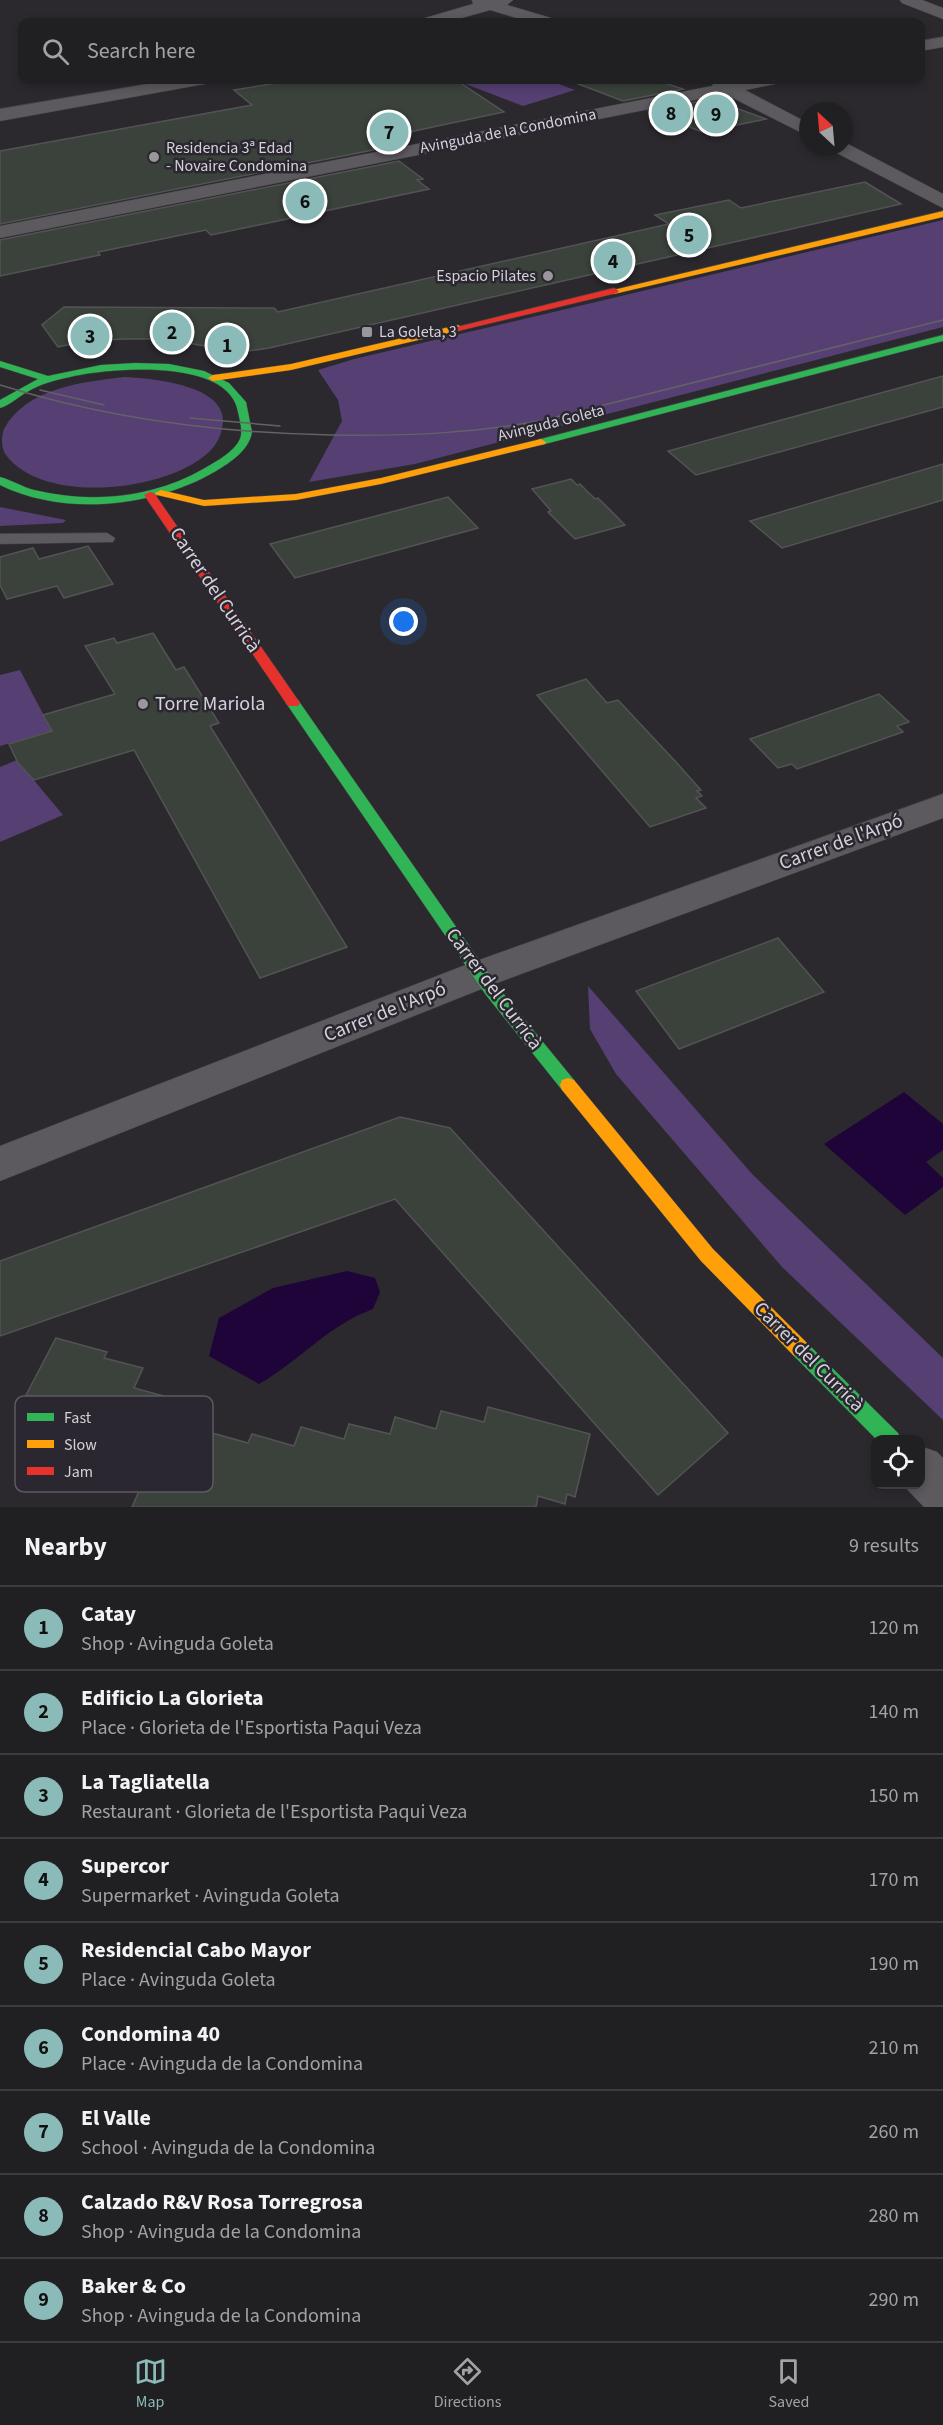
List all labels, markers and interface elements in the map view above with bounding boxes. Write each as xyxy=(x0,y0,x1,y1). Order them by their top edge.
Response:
search box xyxy=(18,18,925,84)
icon: search xyxy=(39,35,72,68)
text: Search here xyxy=(87,35,195,67)
pin: 8 xyxy=(652,90,690,136)
pin: 9 xyxy=(696,92,736,136)
north arrow xyxy=(799,102,853,156)
street label: Avinguda de la Condomina xyxy=(418,103,598,159)
pin: 7 xyxy=(370,110,408,154)
place label: Residencia 3ª Edad - Novaire Condomina xyxy=(166,137,307,177)
marker: Residencia 3ª Edad - Novaire Condomina xyxy=(147,150,161,164)
pin: 6 xyxy=(286,178,324,224)
pin: 5 xyxy=(670,212,708,258)
pin: 4 xyxy=(594,238,632,284)
place label: Espacio Pilates xyxy=(436,265,536,287)
marker: Espacio Pilates xyxy=(541,269,555,283)
pin: 2 xyxy=(152,310,192,354)
pin: 3 xyxy=(70,314,110,358)
place label: La Goleta, 3 xyxy=(379,321,457,343)
pin: 1 xyxy=(208,322,246,368)
marker: La Goleta, 3 xyxy=(360,325,374,339)
street label: Avinguda Goleta xyxy=(495,399,607,447)
street label: Carrer del Curricà xyxy=(163,522,267,658)
your location xyxy=(389,607,418,636)
place label: Torre Mariola xyxy=(155,690,265,718)
marker: Torre Mariola xyxy=(136,697,150,711)
street label: Carrer de l'Arpó xyxy=(775,807,907,877)
street label: Carrer del Curricà xyxy=(439,922,549,1056)
street label: Carrer de l'Arpó xyxy=(320,975,450,1049)
street label: Carrer del Curricà xyxy=(747,1295,871,1419)
legend xyxy=(15,1396,213,1492)
text: Fast xyxy=(64,1407,92,1429)
text: Slow xyxy=(64,1434,97,1456)
map controls xyxy=(871,1435,925,1489)
button: locate xyxy=(871,1435,925,1489)
text: Jam xyxy=(64,1461,93,1483)
text: Nearby xyxy=(24,1528,107,1565)
text: 9 results xyxy=(849,1532,919,1560)
text: Catay xyxy=(81,1598,136,1630)
text: 1 xyxy=(38,1614,49,1642)
text: 120 m xyxy=(869,1614,919,1642)
text: Shop · Avinguda Goleta xyxy=(81,1630,274,1658)
text: Edificio La Glorieta xyxy=(81,1682,264,1714)
text: 2 xyxy=(38,1698,49,1726)
text: 140 m xyxy=(869,1698,919,1726)
text: Place · Glorieta de l'Esportista Paqui Veza xyxy=(81,1714,422,1742)
text: La Tagliatella xyxy=(81,1766,210,1798)
text: 3 xyxy=(38,1782,49,1810)
text: 150 m xyxy=(869,1782,919,1810)
text: Restaurant · Glorieta de l'Esportista Paqui Veza xyxy=(81,1798,467,1826)
text: Supercor xyxy=(81,1850,169,1882)
text: 4 xyxy=(38,1866,49,1894)
text: 170 m xyxy=(869,1866,919,1894)
text: Supermarket · Avinguda Goleta xyxy=(81,1882,340,1910)
text: Residencial Cabo Mayor xyxy=(81,1934,311,1966)
text: 5 xyxy=(38,1950,49,1978)
text: 190 m xyxy=(869,1950,919,1978)
text: Place · Avinguda Goleta xyxy=(81,1966,276,1994)
text: Condomina 40 xyxy=(81,2018,220,2050)
text: 6 xyxy=(38,2034,49,2062)
text: 210 m xyxy=(869,2034,919,2062)
text: Place · Avinguda de la Condomina xyxy=(81,2050,363,2078)
text: El Valle xyxy=(81,2102,151,2134)
text: 7 xyxy=(38,2118,49,2146)
text: 260 m xyxy=(869,2118,919,2146)
text: School · Avinguda de la Condomina xyxy=(81,2134,375,2162)
text: Calzado R&V Rosa Torregrosa xyxy=(81,2186,363,2218)
text: 8 xyxy=(38,2202,49,2230)
text: 280 m xyxy=(869,2202,919,2230)
text: Shop · Avinguda de la Condomina xyxy=(81,2218,361,2246)
text: Baker & Co xyxy=(81,2270,186,2302)
text: 9 xyxy=(38,2286,49,2314)
text: 290 m xyxy=(869,2286,919,2314)
text: Shop · Avinguda de la Condomina xyxy=(81,2302,361,2330)
tab: Map xyxy=(134,2355,167,2413)
tab: Directions xyxy=(434,2355,501,2413)
tab: Saved xyxy=(769,2355,809,2413)

